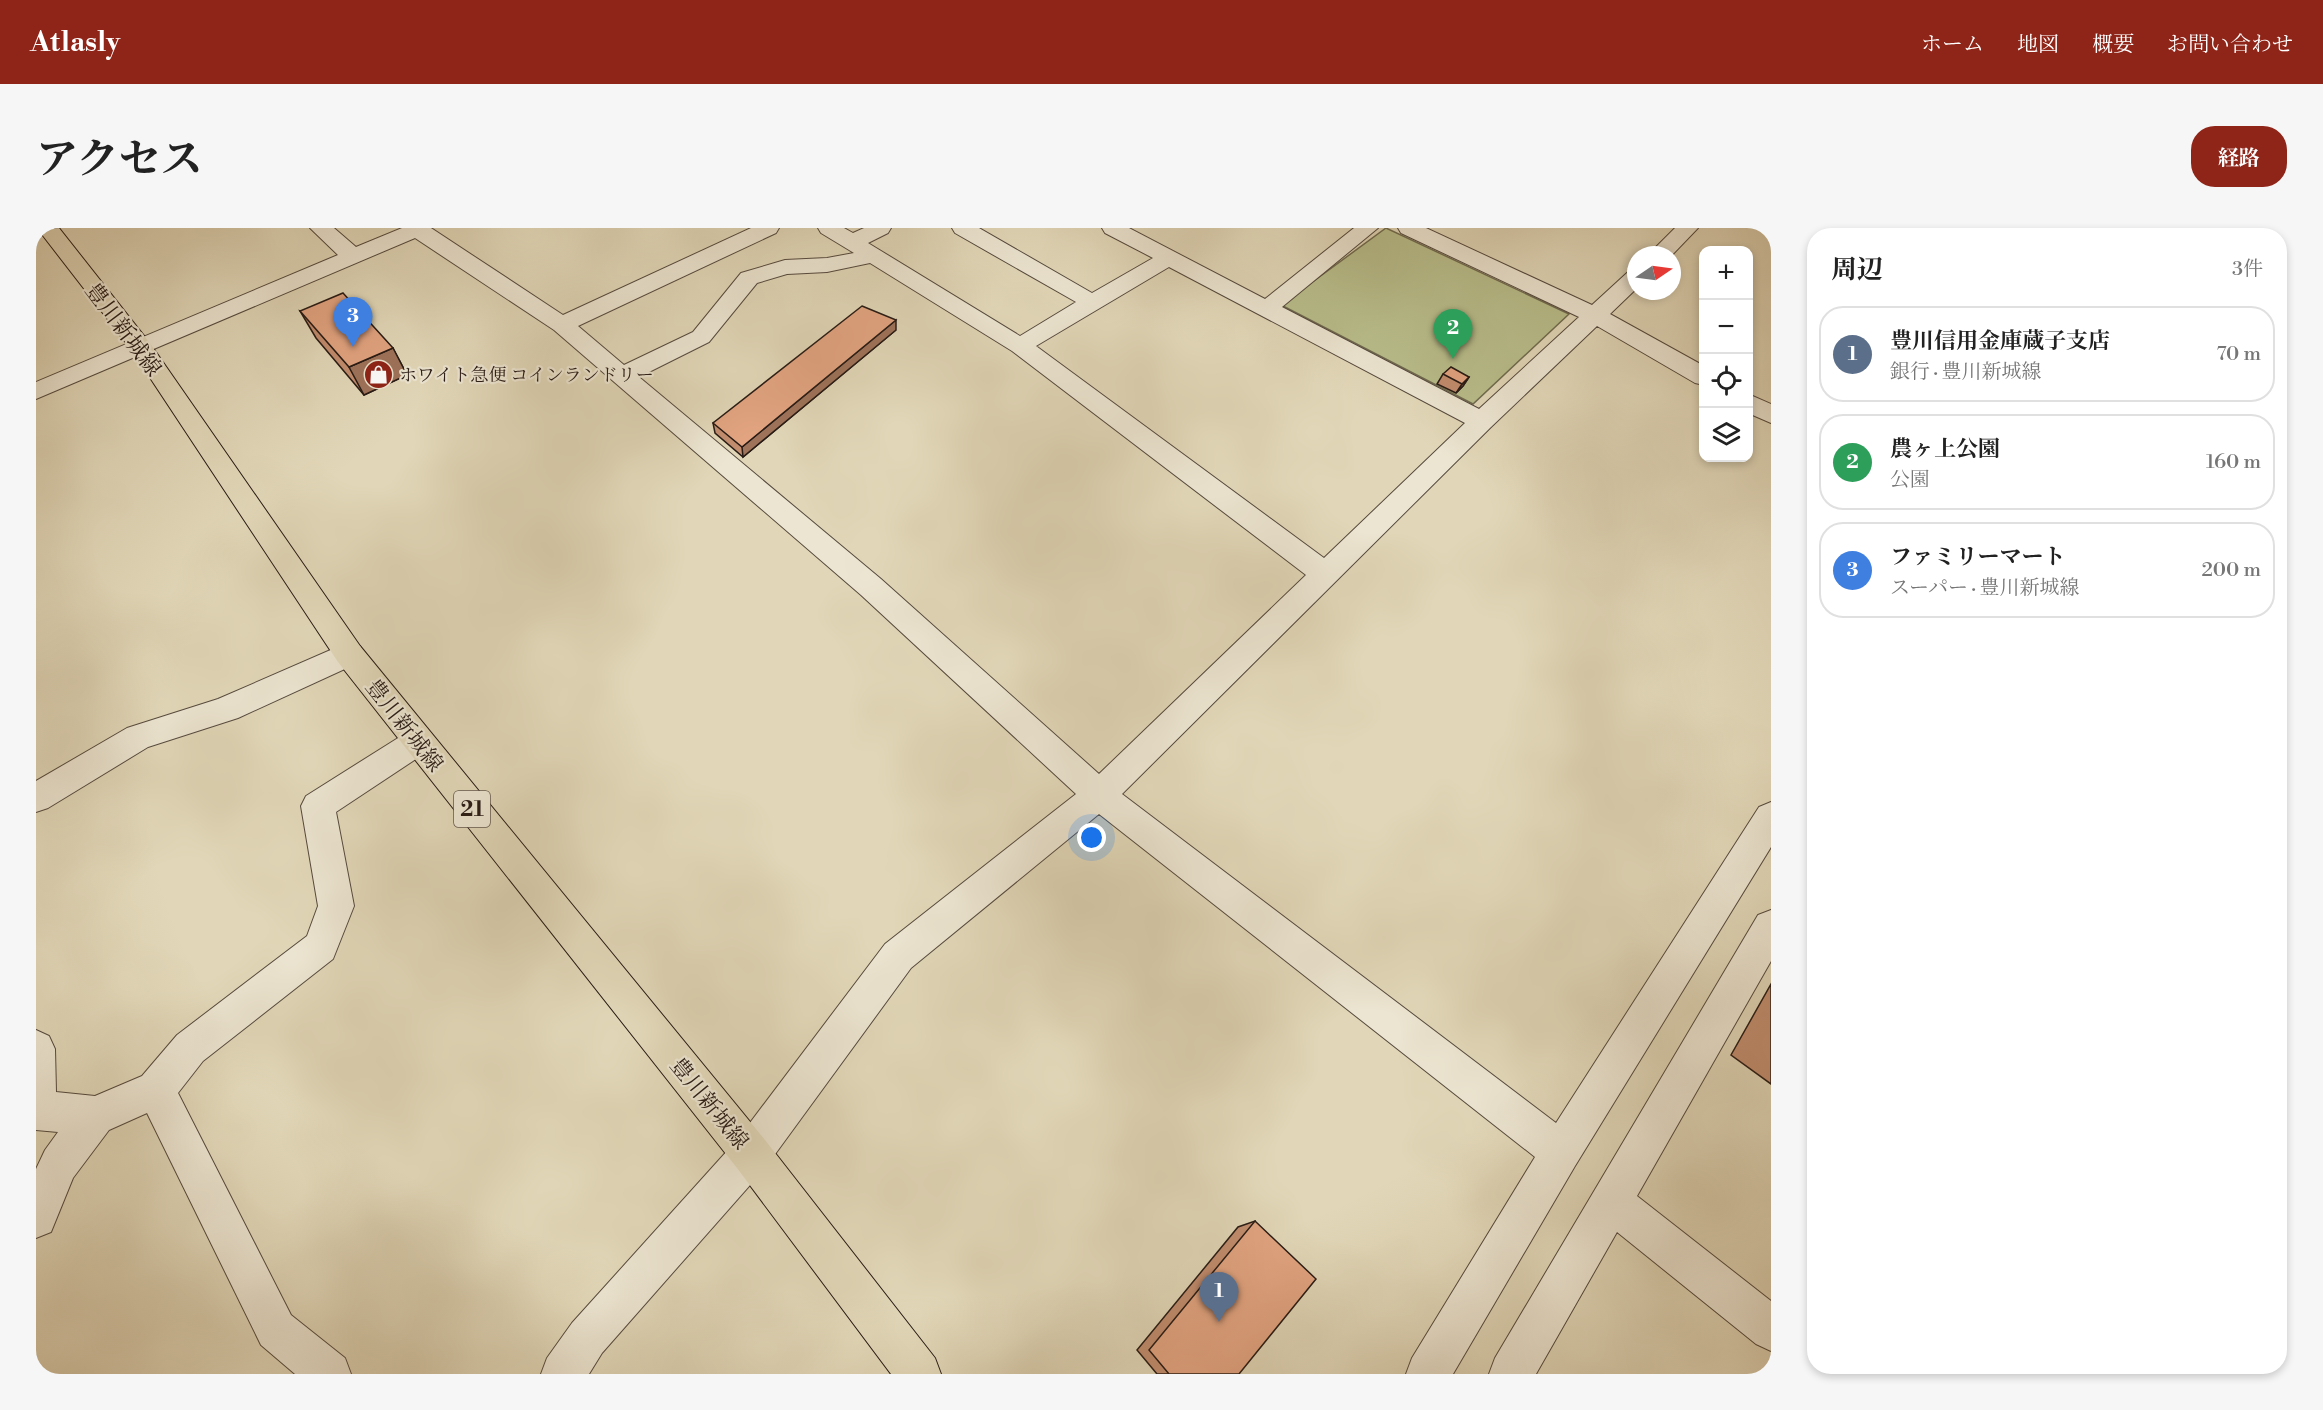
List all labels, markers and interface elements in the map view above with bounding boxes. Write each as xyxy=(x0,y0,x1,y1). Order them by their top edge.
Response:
text: Atlasly xyxy=(30,25,120,60)
text: ホーム xyxy=(1921,32,1984,58)
text: 地図 xyxy=(2017,32,2059,58)
text: 概要 xyxy=(2092,32,2134,58)
text: お問い合わせ xyxy=(2167,32,2293,58)
button: 経路 xyxy=(2191,126,2287,187)
text: アクセス xyxy=(36,134,203,187)
north arrow xyxy=(1627,246,1681,300)
map controls xyxy=(1699,246,1753,462)
button: + xyxy=(1699,246,1753,300)
text: 周辺 xyxy=(1831,254,1883,286)
text: 3件 xyxy=(2232,257,2263,282)
street label: 豊川新城線 xyxy=(79,278,167,382)
pin: 3 xyxy=(334,298,372,347)
button: − xyxy=(1699,300,1753,354)
pin: 2 xyxy=(1434,310,1472,359)
text: 豊川信用金庫蔵子支店 xyxy=(1890,328,2110,355)
text: 1 xyxy=(1848,342,1857,367)
text: 70 m xyxy=(2217,342,2261,367)
button: locate xyxy=(1699,354,1753,408)
shop icon: ホワイト急便 コインランドリー xyxy=(362,359,394,391)
text: 銀行 · 豊川新城線 xyxy=(1890,360,2042,385)
place label: ホワイト急便 コインランドリー xyxy=(399,364,654,387)
button: layers xyxy=(1699,408,1753,462)
text: 農ヶ上公園 xyxy=(1890,436,2000,463)
text: 2 xyxy=(1846,450,1859,475)
text: 160 m xyxy=(2206,450,2261,475)
text: 公園 xyxy=(1890,468,1930,493)
text: ファミリーマート xyxy=(1890,544,2066,571)
text: 3 xyxy=(1846,558,1859,583)
text: 200 m xyxy=(2201,558,2261,583)
text: スーパー · 豊川新城線 xyxy=(1890,576,2080,601)
street label: 豊川新城線 xyxy=(359,674,448,778)
road number: 21 xyxy=(454,791,490,827)
your location xyxy=(1077,823,1106,852)
street label: 豊川新城線 xyxy=(664,1053,754,1155)
pin: 1 xyxy=(1200,1272,1238,1322)

